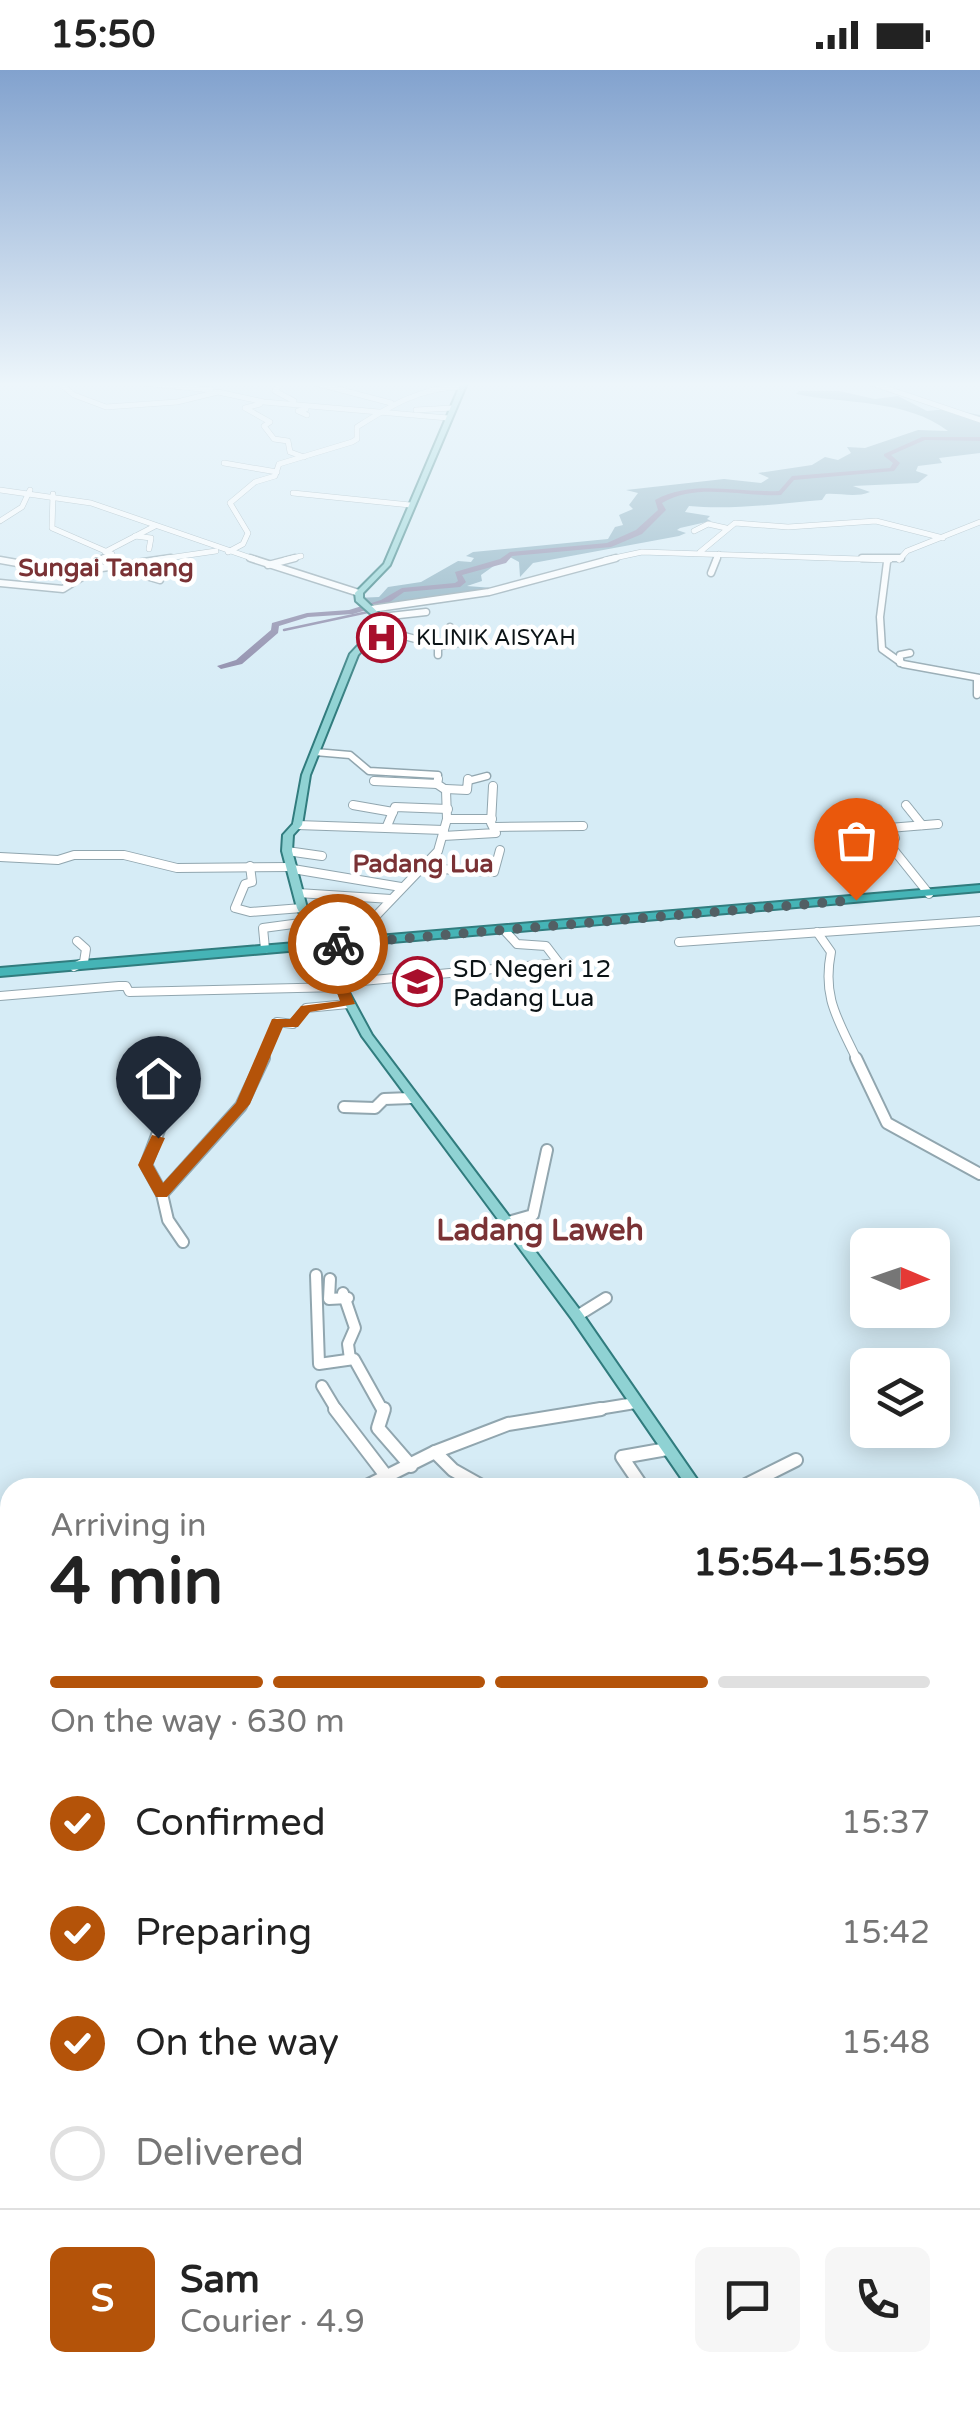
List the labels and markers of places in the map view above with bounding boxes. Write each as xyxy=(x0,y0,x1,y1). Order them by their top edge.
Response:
hospital icon: KLINIK AISYAH xyxy=(355,611,407,663)
place label: KLINIK AISYAH xyxy=(416,625,576,651)
pin xyxy=(814,798,899,901)
place label: SD Negeri 12 Padang Lua xyxy=(453,954,611,1013)
school or university icon: SD Negeri 12 Padang Lua xyxy=(392,956,444,1008)
pin xyxy=(116,1036,201,1139)

